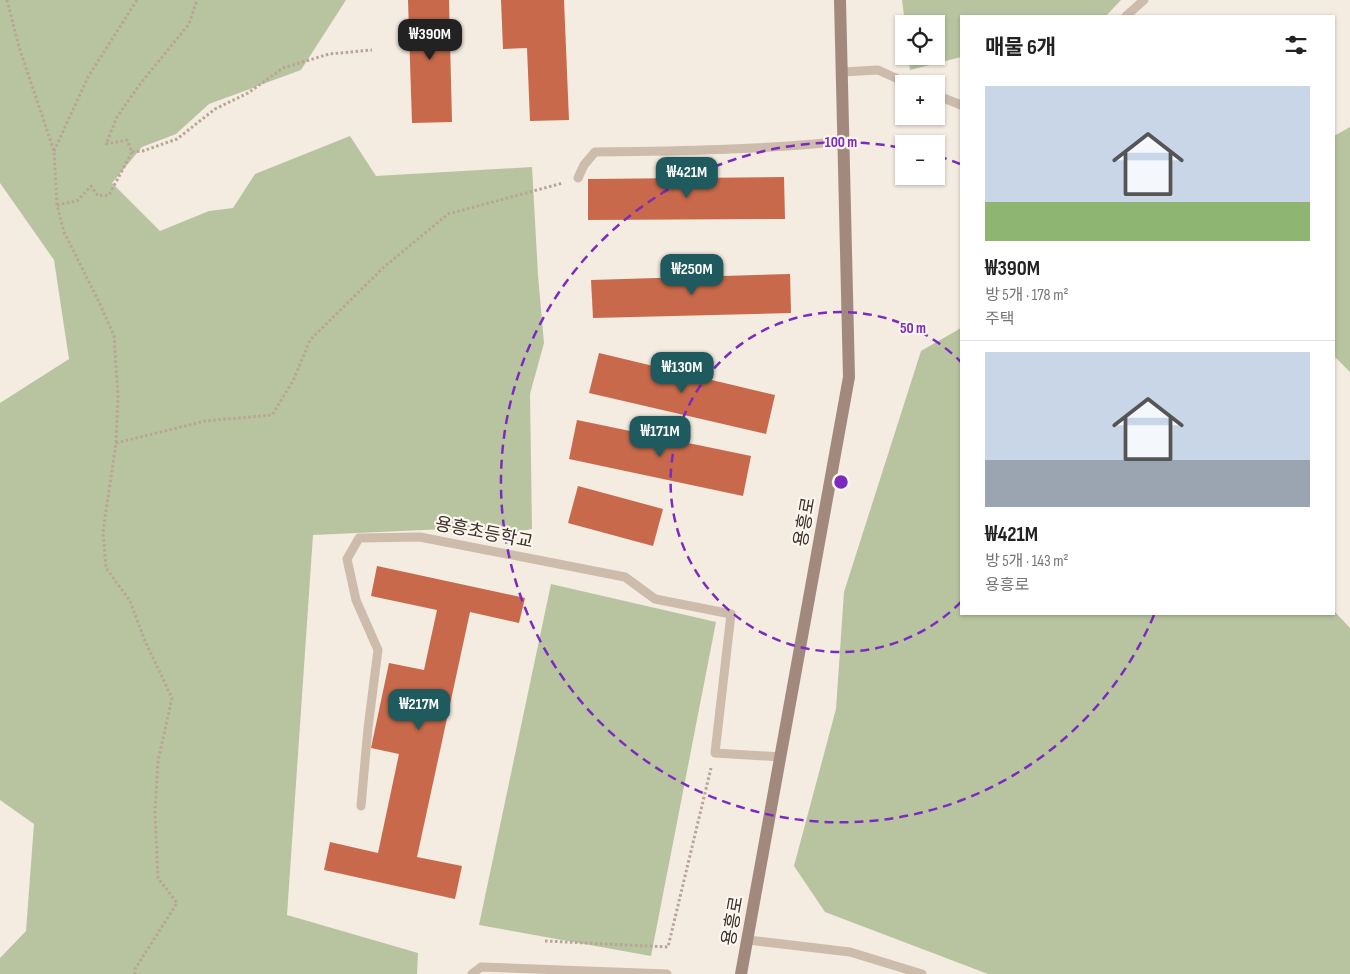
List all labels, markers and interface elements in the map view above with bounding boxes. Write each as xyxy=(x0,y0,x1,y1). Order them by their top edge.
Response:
map controls xyxy=(895,15,945,185)
button: locate xyxy=(895,15,945,65)
pin: ₩390M xyxy=(395,18,465,61)
text: ₩390M xyxy=(409,25,451,44)
icon: filters xyxy=(1282,31,1310,59)
text: 매물 6개 xyxy=(985,35,1056,60)
button: + xyxy=(895,75,945,125)
icon: home xyxy=(1103,119,1193,209)
text: 100 m xyxy=(825,133,857,152)
button: − xyxy=(895,135,945,185)
pin: ₩421M xyxy=(652,156,722,199)
text: ₩421M xyxy=(667,163,707,182)
pin: ₩250M xyxy=(657,254,727,296)
text: ₩390M xyxy=(985,256,1040,281)
text: ₩250M xyxy=(671,260,713,279)
text: 방 5개 · 178 m² xyxy=(985,286,1068,305)
text: 주택 xyxy=(985,310,1014,329)
text: 50 m xyxy=(900,319,926,338)
pin: ₩130M xyxy=(647,352,717,394)
text: ₩130M xyxy=(662,358,702,377)
icon: home xyxy=(1103,384,1193,474)
pin: ₩171M xyxy=(625,416,695,458)
text: ₩171M xyxy=(641,422,680,441)
centre of rings xyxy=(832,473,850,491)
street label: 용흥로 xyxy=(790,496,820,548)
street label: 용흥초등학교 xyxy=(433,513,535,553)
text: ₩421M xyxy=(985,522,1038,547)
text: 방 5개 · 143 m² xyxy=(985,552,1069,571)
text: 용흥로 xyxy=(985,576,1029,595)
pin: ₩217M xyxy=(384,688,454,731)
text: ₩217M xyxy=(399,695,439,714)
street label: 용흥로 xyxy=(718,895,748,947)

